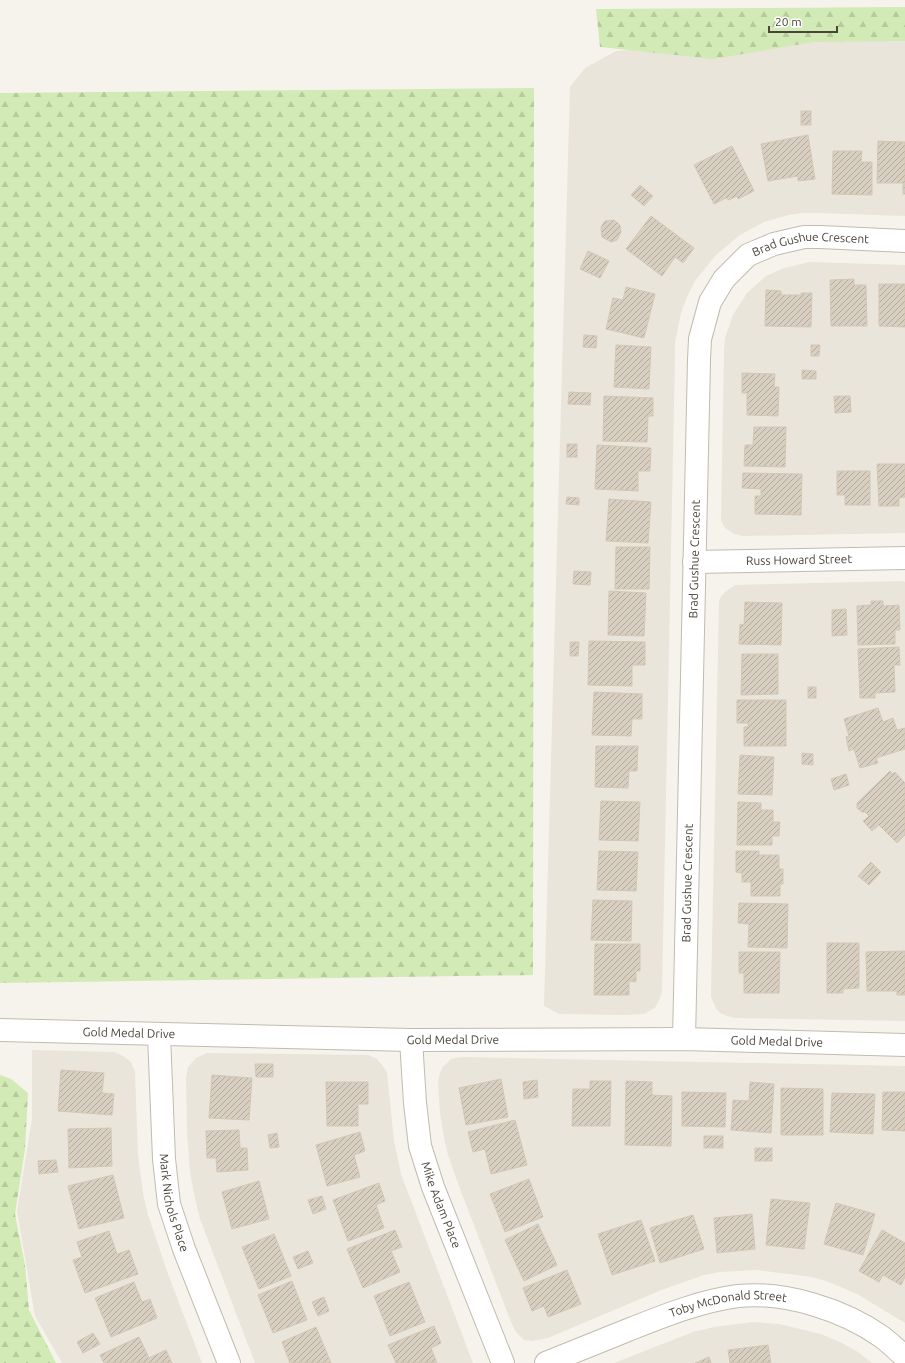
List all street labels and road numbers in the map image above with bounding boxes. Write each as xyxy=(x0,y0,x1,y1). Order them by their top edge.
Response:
street label: Brad Gushue Crescent xyxy=(750,230,870,258)
street label: Brad Gushue Crescent xyxy=(686,499,702,619)
street label: Russ Howard Street xyxy=(746,552,852,567)
street label: Brad Gushue Crescent xyxy=(679,823,695,943)
street label: Gold Medal Drive xyxy=(83,1025,175,1040)
street label: Gold Medal Drive xyxy=(406,1033,499,1046)
street label: Gold Medal Drive xyxy=(730,1033,823,1049)
street label: Mark Nichols Place xyxy=(158,1153,191,1253)
street label: Mike Adam Place xyxy=(419,1160,464,1250)
street label: Toby McDonald Street xyxy=(667,1288,788,1319)

